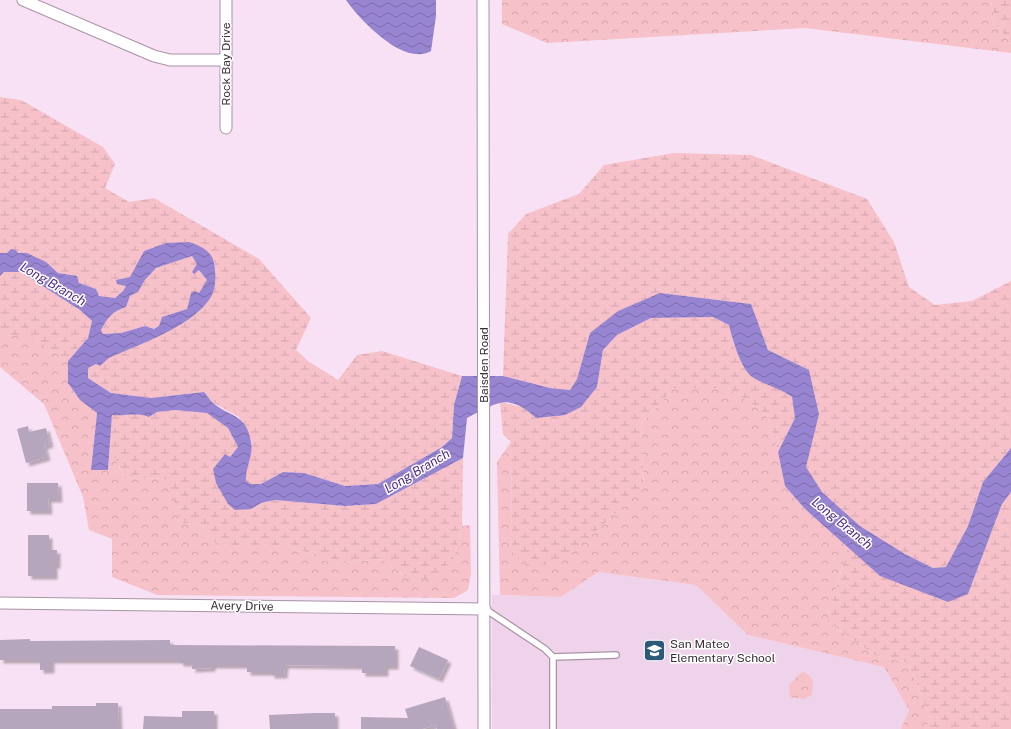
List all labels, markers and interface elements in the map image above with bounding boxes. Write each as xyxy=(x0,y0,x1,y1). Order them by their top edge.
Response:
street label: Rock Bay Drive xyxy=(219,22,233,106)
water label: Long Branch xyxy=(17,259,89,309)
street label: Baisden Road xyxy=(477,327,491,403)
water label: Long Branch xyxy=(382,446,452,496)
water label: Long Branch xyxy=(809,494,875,552)
street label: Avery Drive xyxy=(210,598,274,614)
place label: San Mateo Elementary School xyxy=(670,637,776,665)
school or university icon: San Mateo Elementary School xyxy=(641,638,667,664)

